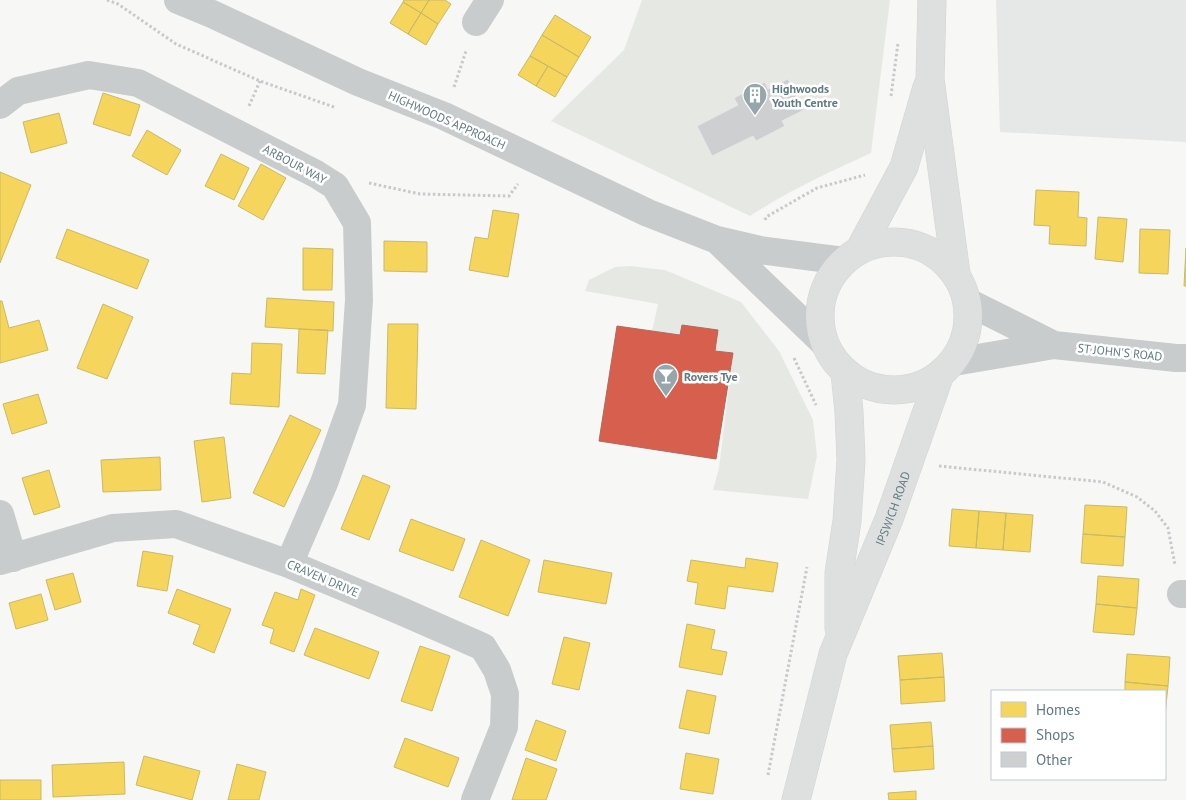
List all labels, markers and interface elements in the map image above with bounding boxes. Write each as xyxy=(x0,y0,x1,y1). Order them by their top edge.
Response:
place label: Highwoods Youth Centre xyxy=(771,81,838,110)
building icon: Highwoods Youth Centre xyxy=(742,82,768,116)
street label: HIGHWOODS APPROACH xyxy=(386,87,508,153)
street label: ARBOUR WAY xyxy=(261,141,330,187)
street label: ST JOHN'S ROAD xyxy=(1077,340,1163,364)
bar icon: Rovers Tye xyxy=(653,363,679,397)
place label: Rovers Tye xyxy=(684,369,738,384)
street label: IPSWICH ROAD xyxy=(872,469,913,547)
street label: CRAVEN DRIVE xyxy=(285,556,361,600)
legend xyxy=(991,690,1166,780)
text: Homes xyxy=(1036,700,1080,719)
text: Shops xyxy=(1036,725,1075,744)
text: Other xyxy=(1036,750,1072,769)

